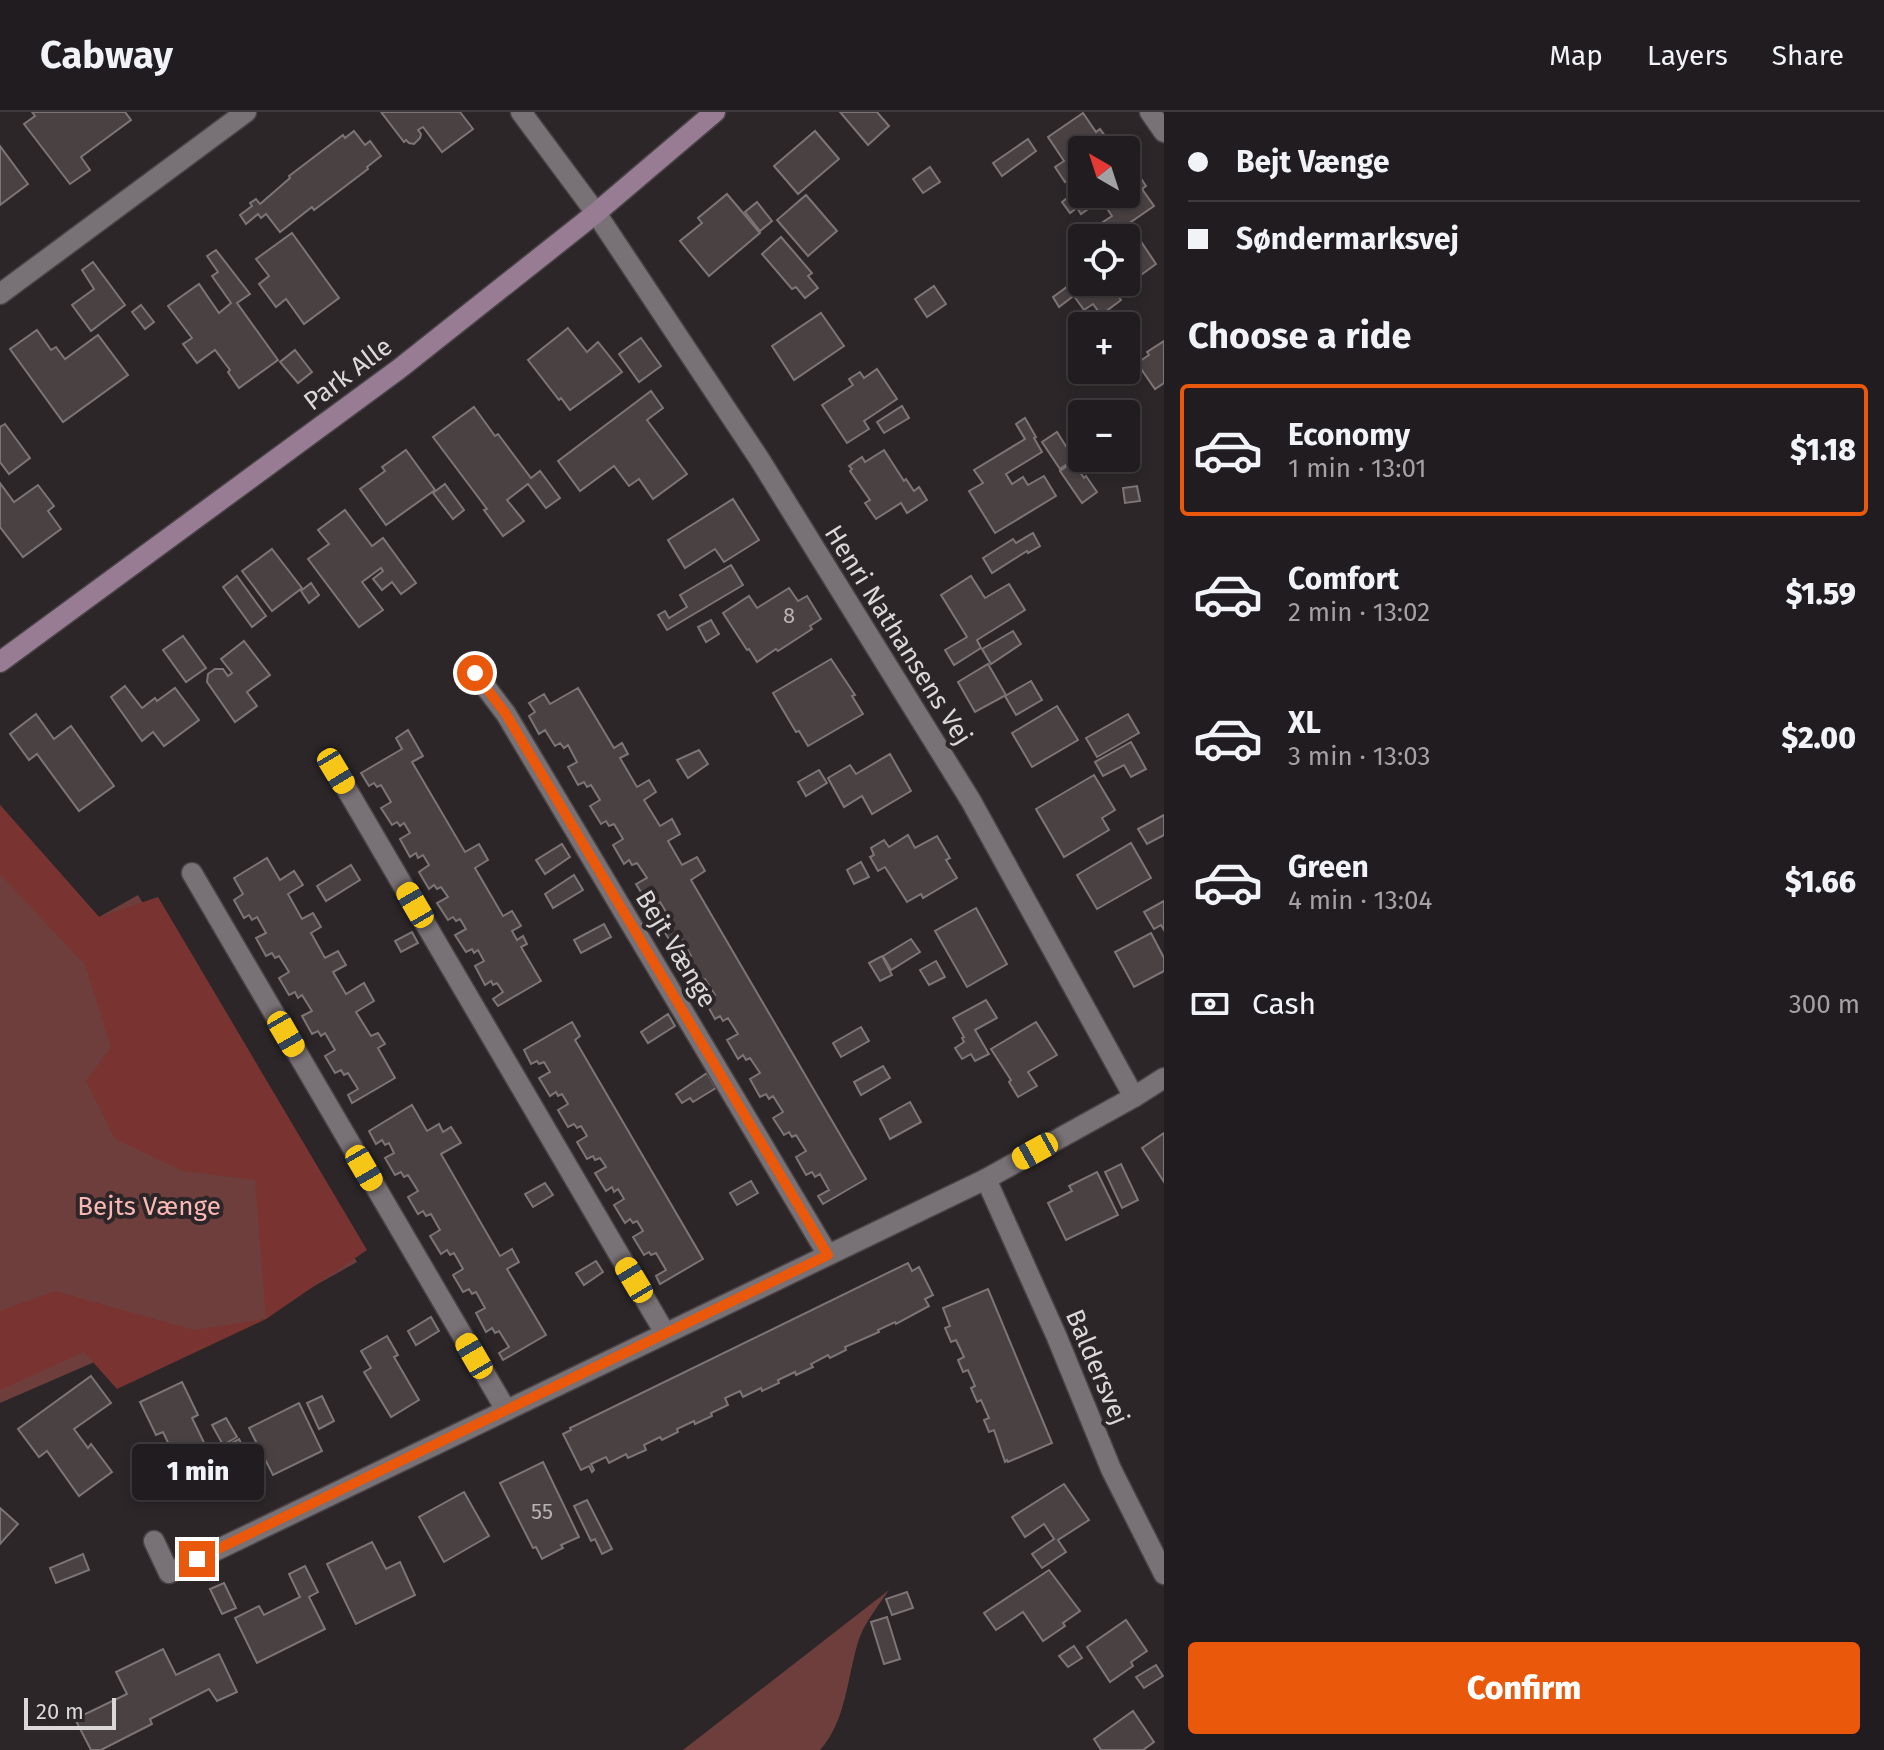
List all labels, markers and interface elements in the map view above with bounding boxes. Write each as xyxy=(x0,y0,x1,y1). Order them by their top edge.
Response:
text: Cabway xyxy=(40,32,173,78)
text: Map xyxy=(1549,39,1603,72)
text: Layers xyxy=(1647,39,1728,72)
text: Share xyxy=(1772,39,1844,72)
north arrow xyxy=(1068,136,1140,208)
map controls xyxy=(1068,136,1140,472)
text: Bejt Vænge xyxy=(1236,144,1389,180)
text: Søndermarksvej xyxy=(1236,221,1459,257)
button: locate xyxy=(1068,224,1140,296)
button: + xyxy=(1068,312,1140,384)
text: Choose a ride xyxy=(1188,314,1411,358)
street label: Park Alle xyxy=(298,331,398,417)
button: − xyxy=(1068,400,1140,472)
icon: car xyxy=(1192,414,1264,486)
text: Economy xyxy=(1288,417,1410,453)
text: $1.18 xyxy=(1790,432,1856,468)
text: 1 min · 13:01 xyxy=(1288,453,1427,484)
street label: Henri Nathansens Vej xyxy=(818,519,978,751)
icon: car xyxy=(1192,558,1264,630)
text: Comfort xyxy=(1288,561,1399,597)
text: $1.59 xyxy=(1786,576,1856,612)
text: 2 min · 13:02 xyxy=(1288,597,1430,628)
house number: 8 xyxy=(783,602,795,629)
route start xyxy=(457,655,493,691)
icon: car xyxy=(1192,702,1264,774)
text: XL xyxy=(1288,705,1321,741)
text: $2.00 xyxy=(1782,720,1856,756)
text: 3 min · 13:03 xyxy=(1288,741,1430,772)
car xyxy=(313,744,359,798)
icon: car xyxy=(1192,846,1264,918)
text: Green xyxy=(1288,849,1369,885)
text: $1.66 xyxy=(1785,864,1856,900)
car xyxy=(393,878,437,932)
street label: Bejt Vænge xyxy=(629,885,723,1013)
text: 4 min · 13:04 xyxy=(1288,885,1432,916)
icon: cash xyxy=(1188,982,1232,1026)
text: Cash xyxy=(1252,986,1316,1022)
text: 300 m xyxy=(1789,989,1860,1020)
car xyxy=(264,1007,308,1061)
car xyxy=(1008,1129,1062,1173)
car xyxy=(342,1141,386,1195)
park label: Bejts Vænge xyxy=(77,1191,221,1222)
car xyxy=(611,1253,657,1307)
street label: Baldersvej xyxy=(1059,1305,1135,1429)
car xyxy=(452,1329,496,1383)
callout: 1 min xyxy=(131,1443,263,1499)
text: 1 min xyxy=(167,1456,229,1487)
house number: 55 xyxy=(531,1498,553,1525)
route end xyxy=(179,1541,215,1577)
button: Confirm xyxy=(1188,1642,1860,1734)
scale bar xyxy=(24,1694,116,1730)
text: 20 m xyxy=(36,1698,84,1725)

